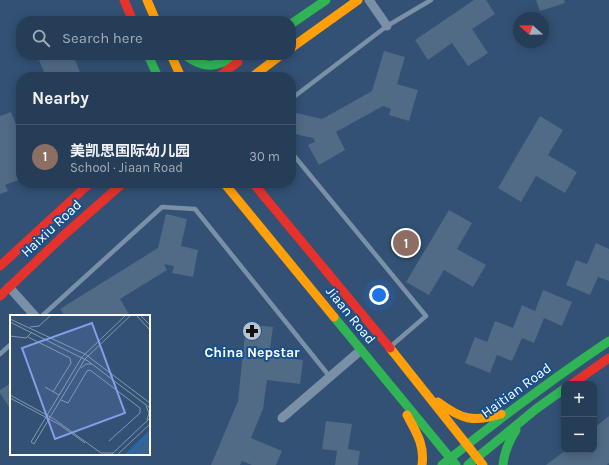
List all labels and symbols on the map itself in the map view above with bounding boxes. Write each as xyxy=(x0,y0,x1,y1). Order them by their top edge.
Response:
north arrow xyxy=(513,12,549,48)
street label: Haixiu Road xyxy=(18,196,85,261)
pin: 1 xyxy=(393,228,419,258)
street label: Jiaan Road xyxy=(322,283,379,348)
your location xyxy=(369,285,389,305)
inset map xyxy=(10,315,150,455)
pharmacy icon: China Nepstar xyxy=(241,320,263,342)
place label: China Nepstar xyxy=(204,344,300,361)
street label: Haitian Road xyxy=(478,359,555,421)

